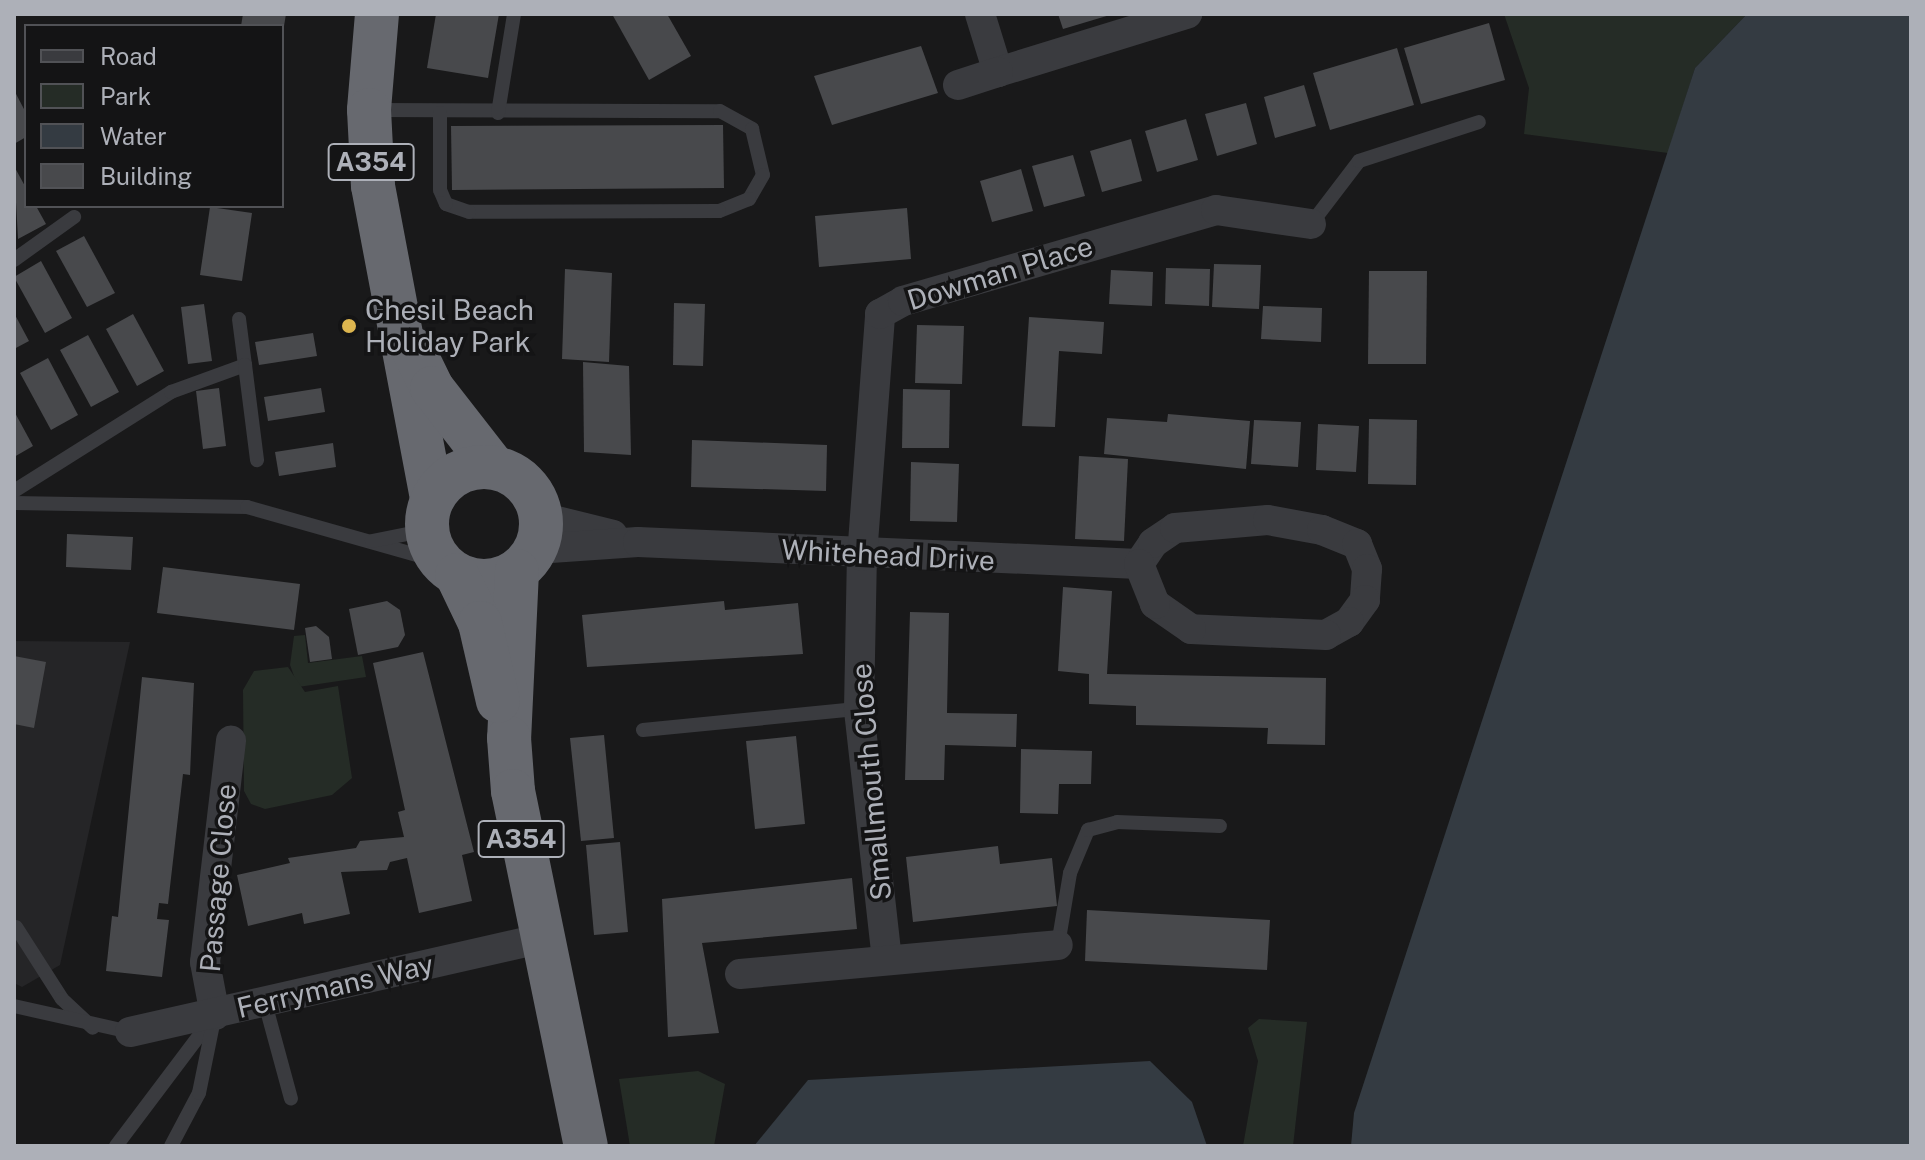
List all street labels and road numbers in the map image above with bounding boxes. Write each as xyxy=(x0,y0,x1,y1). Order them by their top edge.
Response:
road number: A354 xyxy=(327,140,415,184)
street label: Dowman Place xyxy=(903,229,1097,317)
street label: Whitehead Drive xyxy=(780,533,996,577)
street label: Smallmouth Close xyxy=(844,662,898,902)
street label: Passage Close xyxy=(193,782,243,974)
road number: A354 xyxy=(477,817,565,861)
street label: Ferrymans Way xyxy=(233,947,437,1025)

